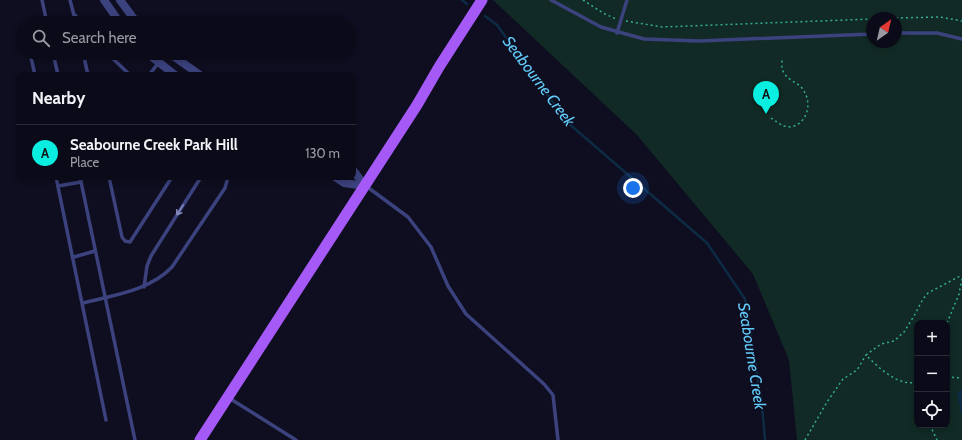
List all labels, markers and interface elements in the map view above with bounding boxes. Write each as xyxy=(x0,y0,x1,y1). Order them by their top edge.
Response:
north arrow xyxy=(866,12,902,48)
search box xyxy=(16,16,356,60)
icon: search xyxy=(30,27,52,49)
text: Search here xyxy=(62,29,137,47)
water label: Seabourne Creek xyxy=(499,32,580,131)
pin: A xyxy=(753,81,779,114)
text: Nearby xyxy=(32,88,85,108)
text: Seabourne Creek Park Hill xyxy=(70,136,238,154)
text: A xyxy=(41,145,49,161)
text: 130 m xyxy=(305,145,340,161)
text: Place xyxy=(70,154,99,170)
your location xyxy=(623,178,643,198)
one-way arrow xyxy=(176,204,184,215)
water label: Seabourne Creek xyxy=(734,301,770,412)
map controls xyxy=(914,320,950,428)
button: + xyxy=(914,320,950,356)
button: − xyxy=(914,356,950,392)
button: locate xyxy=(914,392,950,428)

